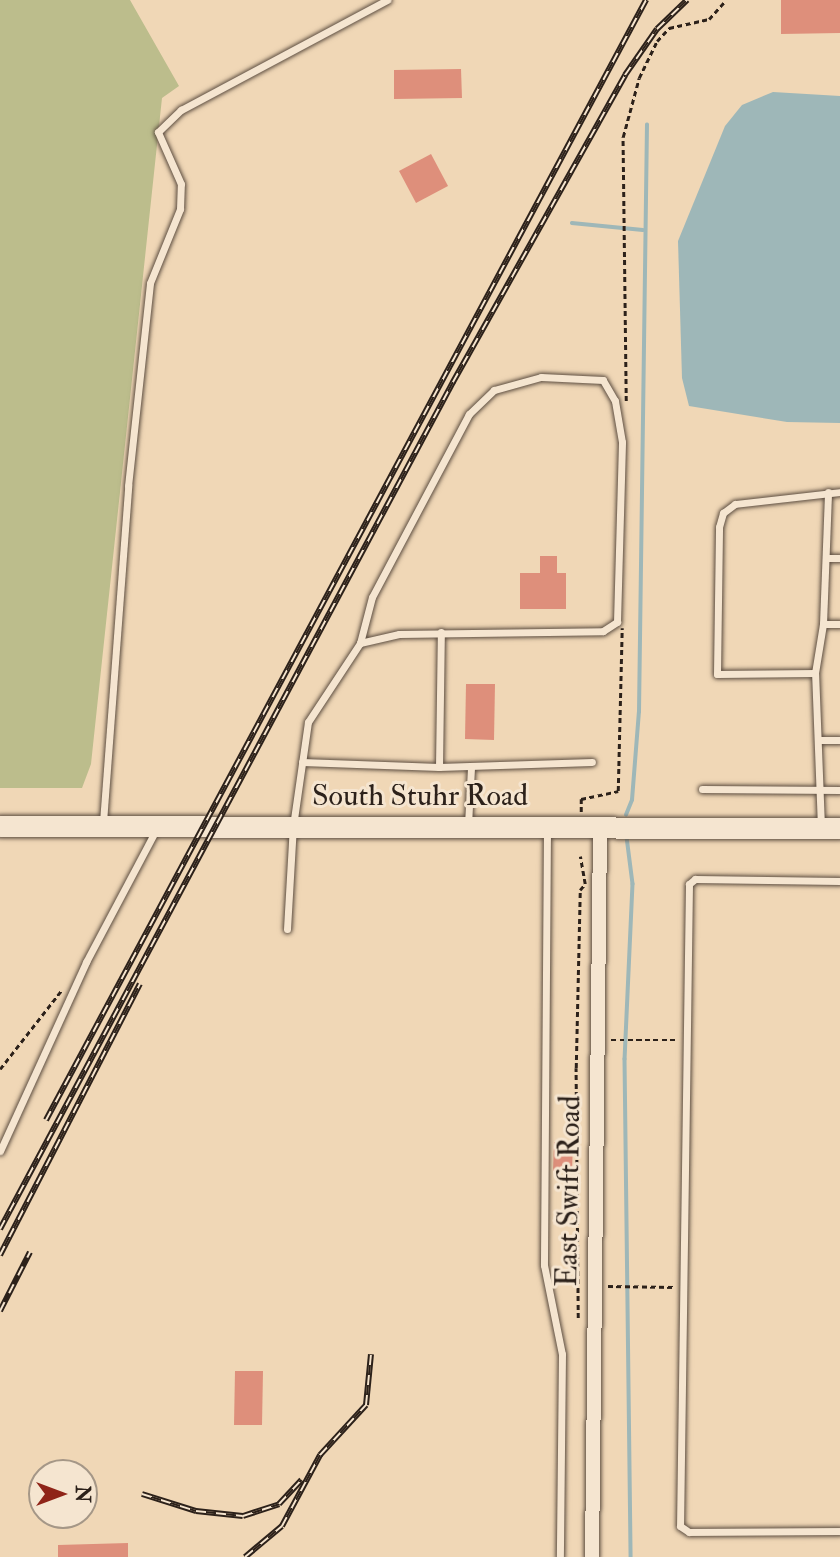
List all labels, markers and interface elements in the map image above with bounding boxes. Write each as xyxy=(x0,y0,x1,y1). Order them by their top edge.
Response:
street label: South Stuhr Road xyxy=(312,778,528,814)
street label: East Swift Road xyxy=(549,1095,589,1287)
north arrow xyxy=(28,1459,98,1529)
text: N xyxy=(70,1485,94,1503)

